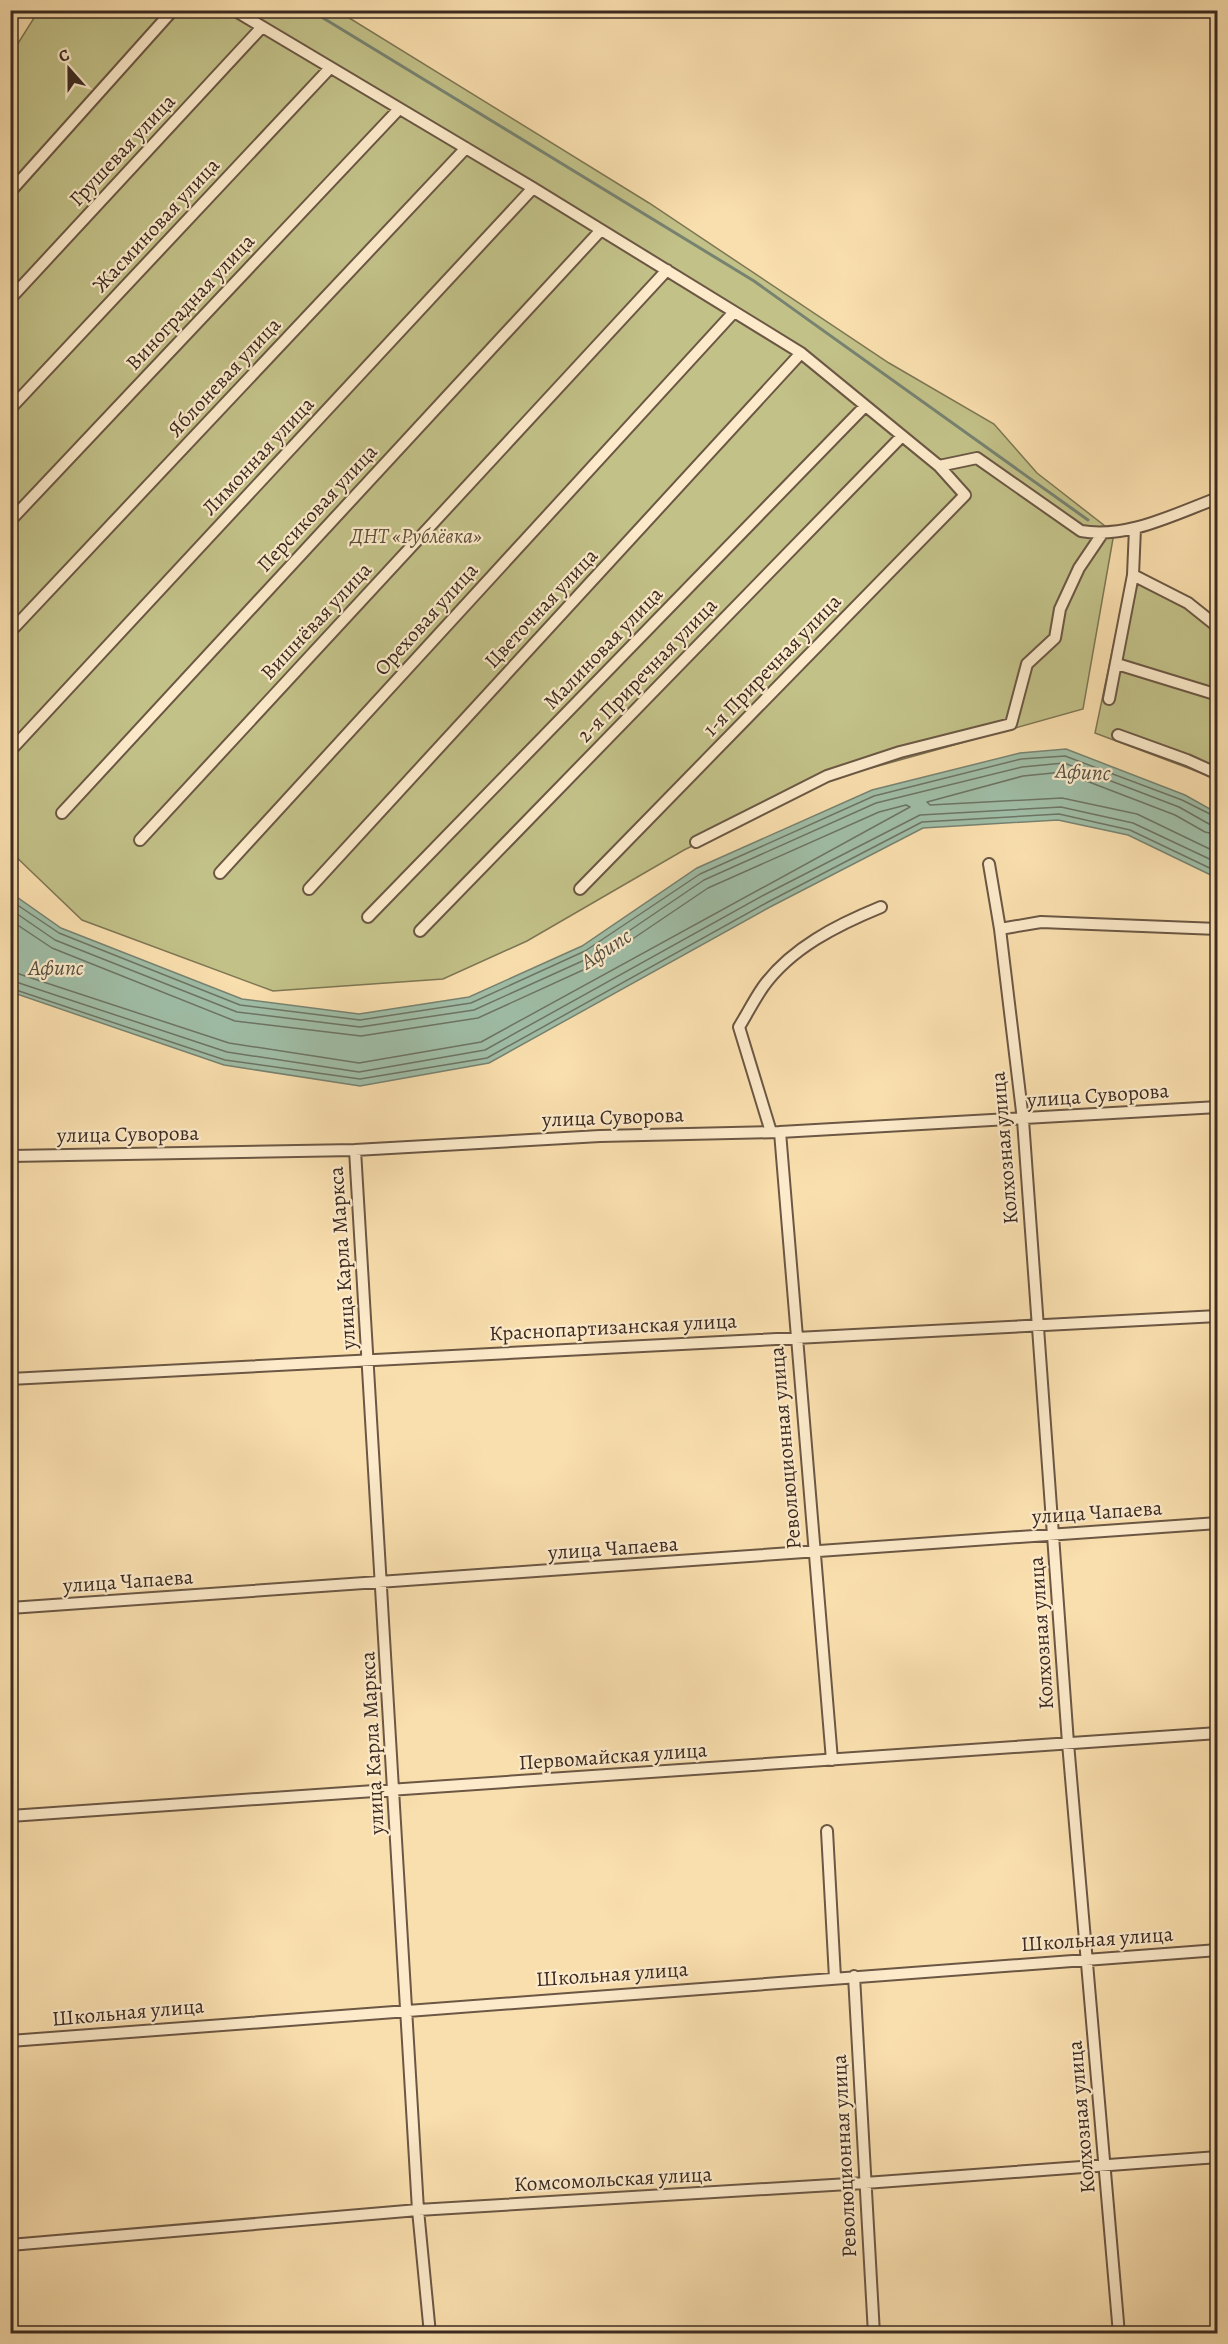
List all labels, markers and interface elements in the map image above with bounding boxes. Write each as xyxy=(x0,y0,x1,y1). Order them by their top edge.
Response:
north arrow xyxy=(39,39,99,99)
text: С xyxy=(55,44,73,68)
street label: Грушевая улица xyxy=(63,88,182,212)
street label: Жасминовая улица xyxy=(86,151,226,298)
street label: Виноградная улица xyxy=(119,227,261,376)
street label: Яблоневая улица xyxy=(161,311,287,443)
street label: Лимонная улица xyxy=(196,390,320,521)
street label: Персиковая улица xyxy=(250,438,384,578)
park label: ДНТ «Рублёвка» xyxy=(348,522,482,550)
street label: Цветочная улица xyxy=(478,542,604,674)
street label: Вишнёвая улица xyxy=(254,556,378,686)
street label: Ореховая улица xyxy=(368,556,484,681)
street label: Малиновая улица xyxy=(537,580,669,715)
street label: 1-я Приречная улица xyxy=(697,588,848,742)
street label: 2-я Приречная улица xyxy=(571,591,723,748)
water label: Афипс xyxy=(1054,756,1112,788)
water label: Афипс xyxy=(574,921,637,977)
water label: Афипс xyxy=(27,953,84,983)
street label: Колхозная улица xyxy=(983,1070,1025,1226)
street label: улица Суворова xyxy=(1025,1076,1170,1114)
street label: улица Суворова xyxy=(540,1101,685,1134)
street label: улица Суворова xyxy=(56,1119,200,1149)
street label: улица Карла Маркса xyxy=(322,1165,362,1351)
street label: Краснопартизанская улица xyxy=(488,1307,738,1347)
street label: Революционная улица xyxy=(762,1345,808,1550)
street label: улица Чапаева xyxy=(1030,1493,1163,1531)
street label: улица Чапаева xyxy=(546,1529,679,1567)
street label: Колхозная улица xyxy=(1022,1555,1060,1710)
street label: улица Чапаева xyxy=(61,1562,194,1600)
street label: улица Карла Маркса xyxy=(353,1650,391,1836)
street label: Первомайская улица xyxy=(518,1735,709,1777)
street label: Школьная улица xyxy=(1020,1920,1174,1958)
street label: Школьная улица xyxy=(535,1955,689,1993)
street label: Школьная улица xyxy=(51,1991,206,2033)
street label: Колхозная улица xyxy=(1060,2039,1102,2195)
street label: Революционная улица xyxy=(825,2053,863,2258)
street label: Комсомольская улица xyxy=(513,2160,713,2198)

